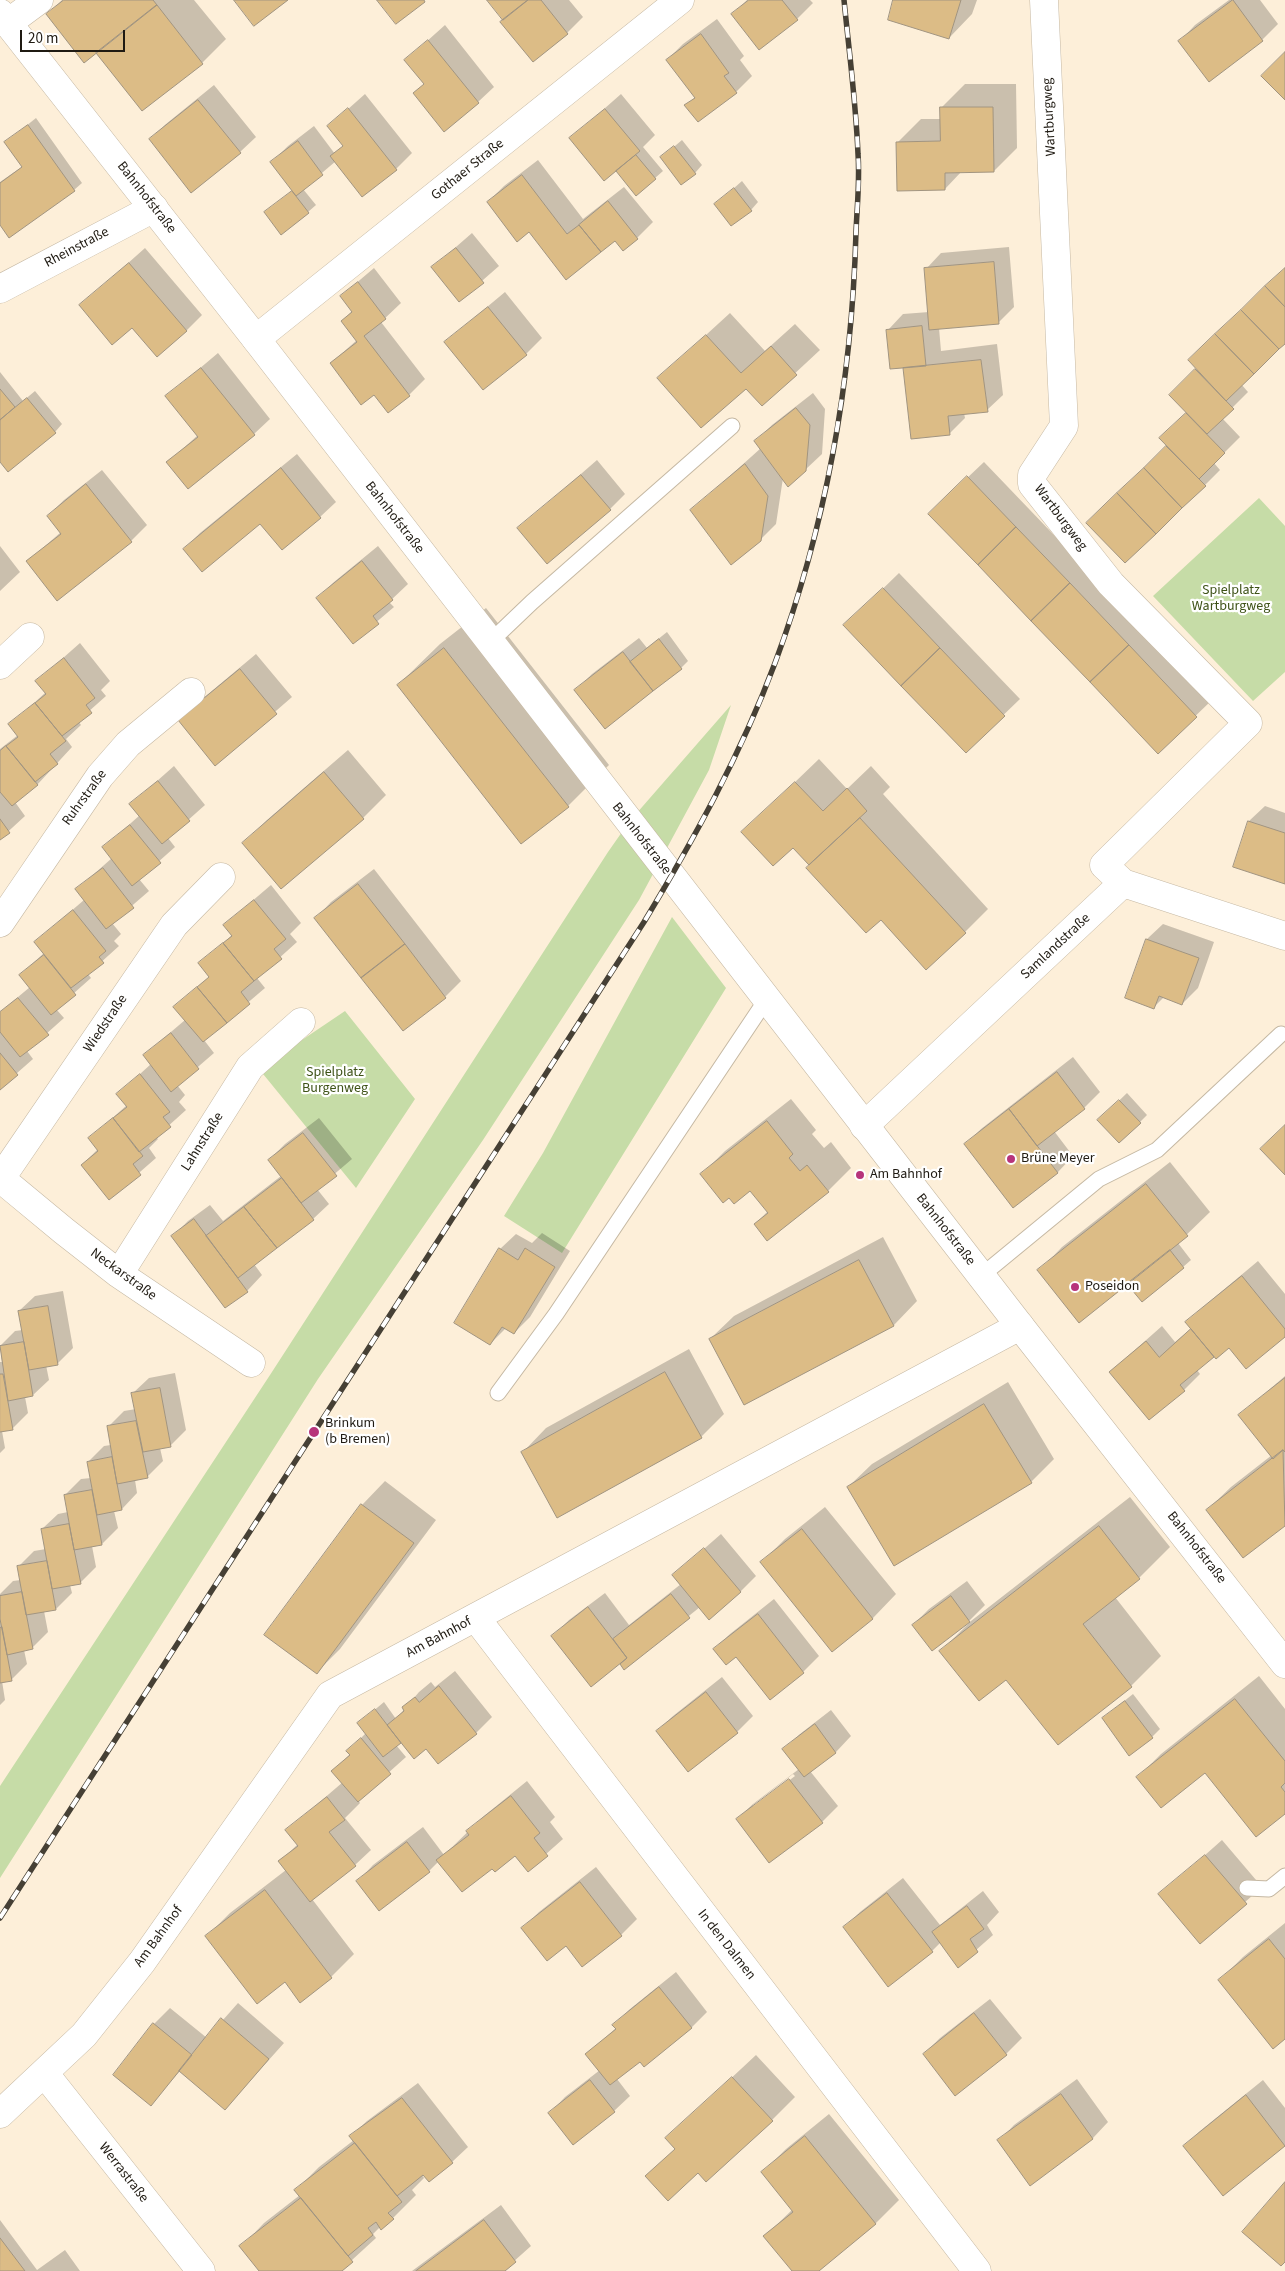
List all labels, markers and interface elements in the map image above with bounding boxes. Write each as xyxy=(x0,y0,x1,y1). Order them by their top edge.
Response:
scale bar xyxy=(22,20,128,52)
text: 20 m xyxy=(28,28,58,49)
street label: Wartburgweg xyxy=(1040,77,1060,157)
street label: Gothaer Straße xyxy=(428,136,508,204)
street label: Bahnhofstraße xyxy=(113,159,179,237)
street label: Rheinstraße xyxy=(42,224,112,272)
street label: Bahnhofstraße xyxy=(361,479,427,557)
street label: Wartburgweg xyxy=(1030,482,1090,554)
park label: Spielplatz Wartburgweg xyxy=(1192,583,1270,616)
street label: Ruhrstraße xyxy=(59,767,111,829)
street label: Bahnhofstraße xyxy=(608,800,674,878)
street label: Samlandstraße xyxy=(1018,910,1094,984)
street label: Wiedstraße xyxy=(81,992,131,1056)
park label: Spielplatz Burgenweg xyxy=(302,1065,368,1098)
street label: Lahnstraße xyxy=(178,1110,228,1174)
place label: Brüne Meyer xyxy=(1021,1151,1095,1167)
marker: Brüne Meyer xyxy=(1005,1153,1017,1165)
place label: Am Bahnhof xyxy=(870,1167,942,1183)
marker: Am Bahnhof xyxy=(854,1169,866,1181)
street label: Bahnhofstraße xyxy=(912,1191,978,1269)
street label: Neckarstraße xyxy=(87,1245,159,1305)
place label: Poseidon xyxy=(1085,1279,1139,1295)
marker: Poseidon xyxy=(1069,1281,1081,1293)
place label: Brinkum (b Bremen) xyxy=(325,1416,390,1448)
marker: Brinkum (b Bremen) xyxy=(307,1425,321,1439)
street label: Bahnhofstraße xyxy=(1163,1509,1229,1587)
street label: Am Bahnhof xyxy=(403,1614,475,1662)
street label: Am Bahnhof xyxy=(131,1903,187,1971)
street label: In den Dalmen xyxy=(693,1906,759,1984)
street label: Werrastraße xyxy=(94,2140,152,2206)

